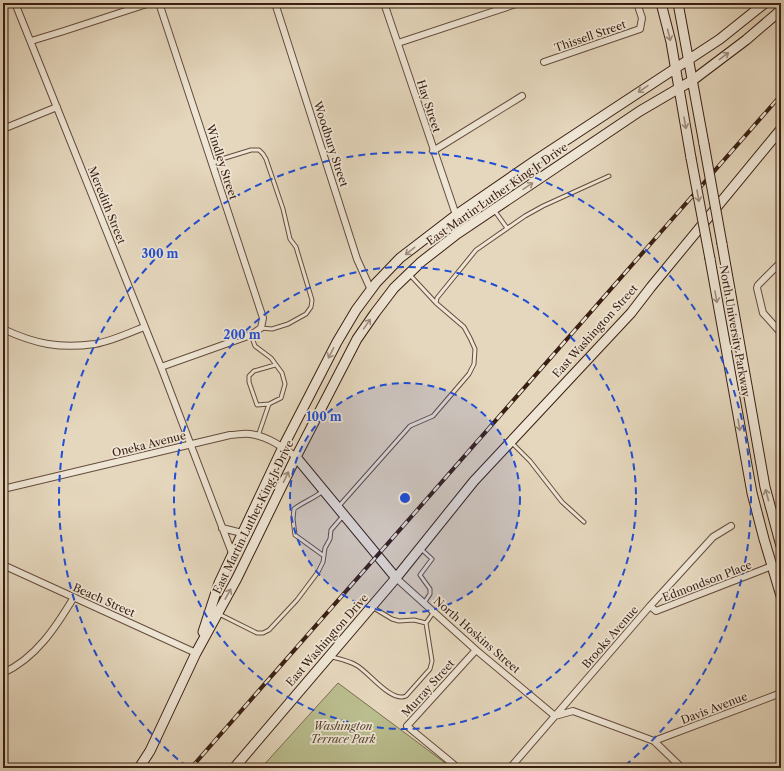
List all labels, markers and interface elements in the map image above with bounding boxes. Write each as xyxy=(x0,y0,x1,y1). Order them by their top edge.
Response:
street label: Thissell Street xyxy=(552,17,628,55)
one-way arrow xyxy=(666,28,673,41)
one-way arrow xyxy=(719,52,730,61)
street label: Hay Street xyxy=(414,78,444,134)
one-way arrow xyxy=(638,85,649,93)
street label: Woodbury Street xyxy=(310,98,351,189)
one-way arrow xyxy=(681,116,689,129)
street label: Windley Street xyxy=(203,122,241,201)
street label: East Martin Luther King Jr Drive xyxy=(424,140,570,248)
street label: Meredith Street xyxy=(85,164,129,246)
one-way arrow xyxy=(522,182,533,190)
one-way arrow xyxy=(695,189,703,202)
text: 300 m xyxy=(141,246,179,261)
one-way arrow xyxy=(404,247,415,255)
street label: North University Parkway xyxy=(717,264,754,399)
street label: East Washington Street xyxy=(549,281,641,381)
one-way arrow xyxy=(713,290,721,303)
one-way arrow xyxy=(363,319,371,330)
text: 200 m xyxy=(223,327,261,342)
one-way arrow xyxy=(327,347,335,359)
text: 100 m xyxy=(306,409,342,424)
one-way arrow xyxy=(736,418,744,431)
street label: Oneka Avenue xyxy=(111,428,187,460)
street label: East Martin Luther King Jr Drive xyxy=(210,438,296,596)
one-way arrow xyxy=(283,471,290,483)
one-way arrow xyxy=(763,489,770,502)
centre of rings xyxy=(398,491,412,505)
street label: Edmondson Place xyxy=(660,558,754,604)
street label: Beach Street xyxy=(71,580,137,620)
one-way arrow xyxy=(225,588,233,600)
street label: East Washington Drive xyxy=(283,591,371,689)
street label: North Hoskins Street xyxy=(431,594,523,676)
street label: Brooks Avenue xyxy=(579,603,641,671)
street label: Murray Street xyxy=(399,656,457,720)
street label: Davis Avenue xyxy=(679,689,749,727)
park label: Washington Terrace Park xyxy=(310,719,376,746)

